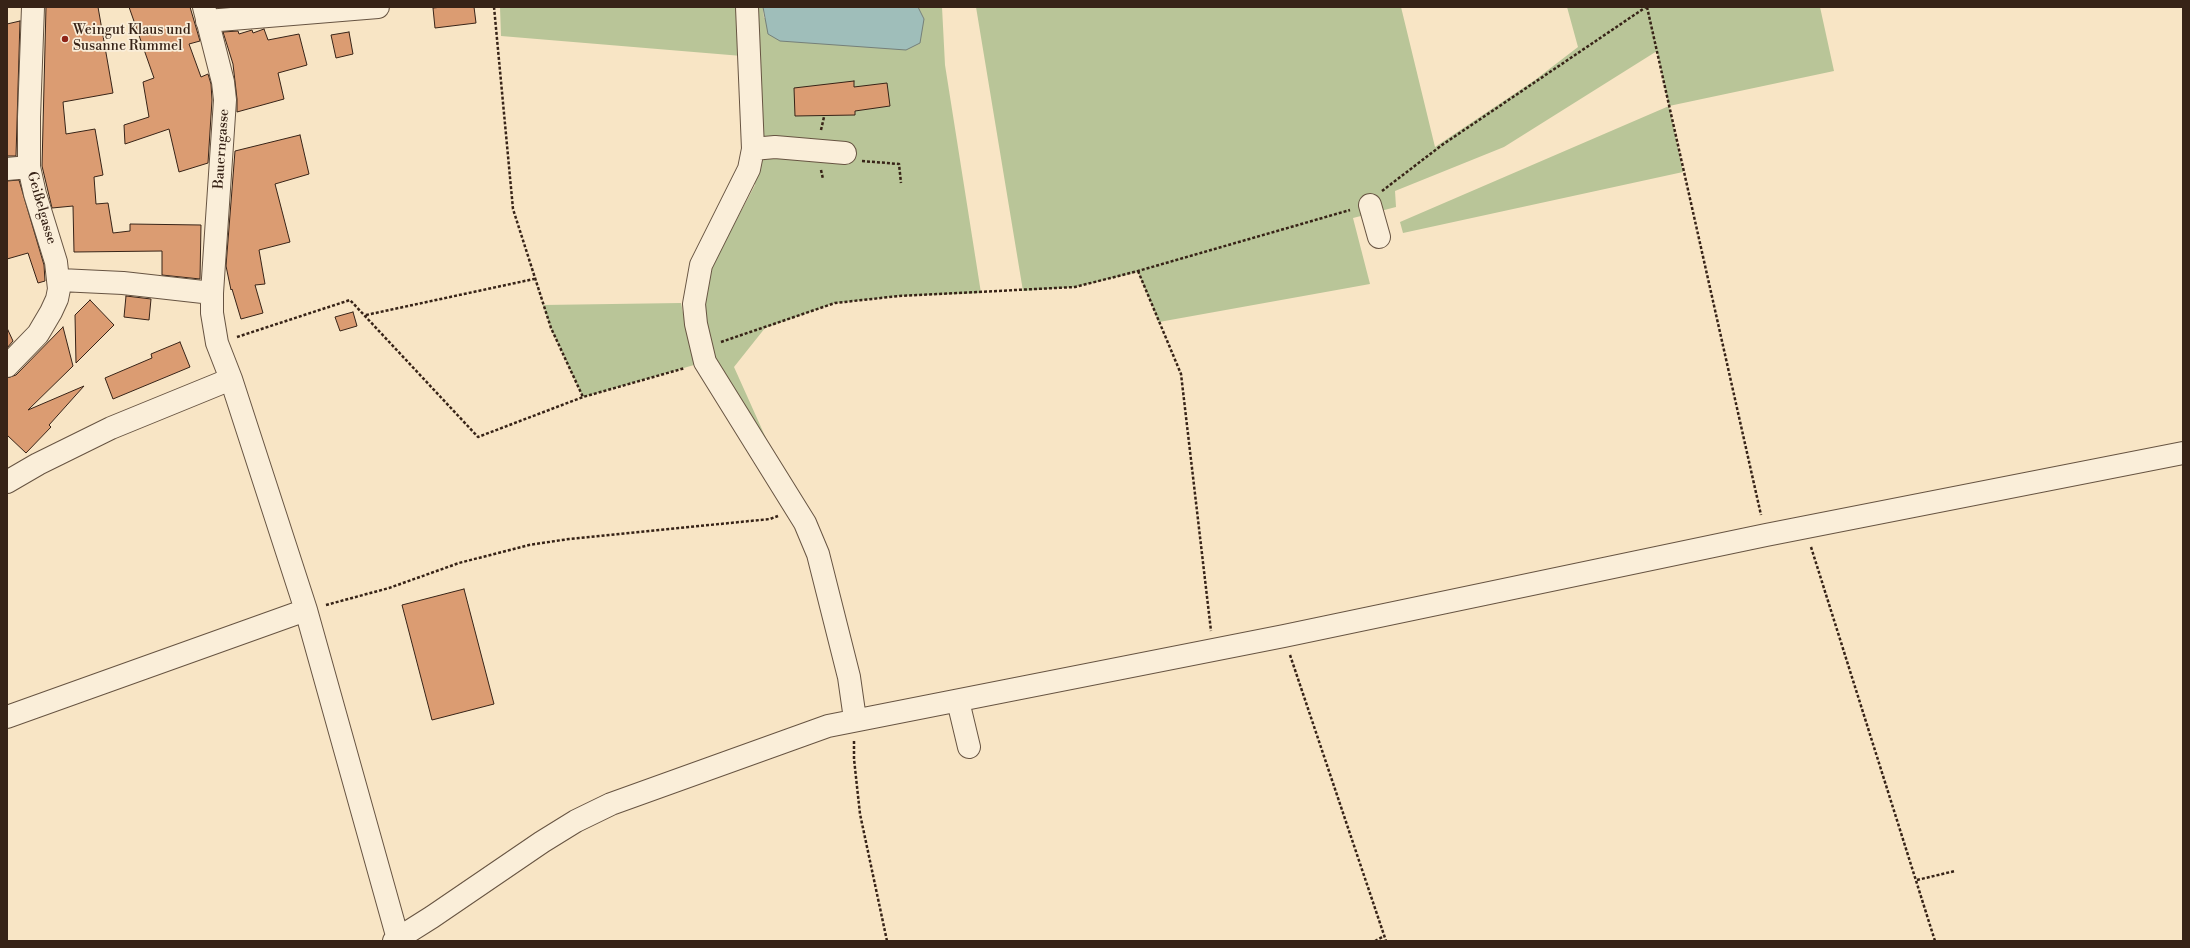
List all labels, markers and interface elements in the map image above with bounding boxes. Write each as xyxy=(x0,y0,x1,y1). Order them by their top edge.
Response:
place label: Weingut Klaus und Susanne Rummel xyxy=(73,23,191,56)
marker: Weingut Klaus und Susanne Rummel xyxy=(60,34,70,44)
street label: Bauerngasse xyxy=(211,108,233,190)
street label: Geißelgasse xyxy=(23,170,59,246)

